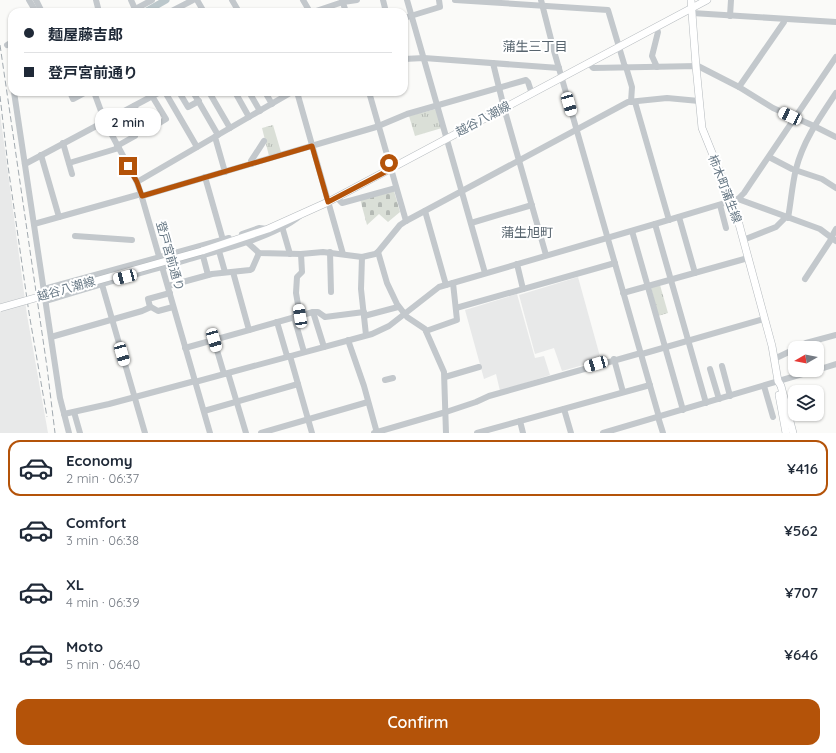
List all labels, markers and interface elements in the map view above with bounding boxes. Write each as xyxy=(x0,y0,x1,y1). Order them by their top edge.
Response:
text: 麺屋藤吉郎 xyxy=(48,25,123,44)
district label: 蒲生三丁目 xyxy=(502,38,568,54)
text: 登戸宮前通り xyxy=(48,63,138,82)
car xyxy=(560,91,578,117)
street label: 越谷八潮線 xyxy=(453,98,513,139)
car xyxy=(777,105,803,127)
callout: 2 min xyxy=(95,108,161,136)
text: 2 min xyxy=(111,114,145,130)
street label: 柿木町蒲生線 xyxy=(706,153,745,225)
route start xyxy=(380,154,398,172)
route end xyxy=(119,157,137,175)
street label: 登戸宮前通り xyxy=(153,219,188,293)
district label: 蒲生旭町 xyxy=(501,224,553,240)
car xyxy=(112,268,138,286)
street label: 越谷八潮線 xyxy=(35,273,97,304)
car xyxy=(292,303,308,329)
car xyxy=(205,327,223,353)
car xyxy=(113,341,131,367)
north arrow xyxy=(788,341,824,377)
map controls xyxy=(788,341,824,421)
car xyxy=(583,355,609,373)
button: layers xyxy=(788,385,824,421)
icon: car xyxy=(18,450,54,486)
text: Economy xyxy=(66,451,133,470)
text: ¥416 xyxy=(787,459,818,478)
text: 2 min · 06:37 xyxy=(66,470,139,486)
icon: car xyxy=(18,512,54,548)
text: Comfort xyxy=(66,513,127,532)
text: ¥562 xyxy=(784,521,818,540)
text: 3 min · 06:38 xyxy=(66,532,139,548)
icon: car xyxy=(18,574,54,610)
text: XL xyxy=(66,575,84,594)
text: ¥707 xyxy=(785,583,818,602)
text: 4 min · 06:39 xyxy=(66,594,139,610)
icon: car xyxy=(18,636,54,672)
text: Moto xyxy=(66,637,103,656)
text: ¥646 xyxy=(784,645,818,664)
text: 5 min · 06:40 xyxy=(66,656,140,672)
button: Confirm xyxy=(16,699,820,745)

